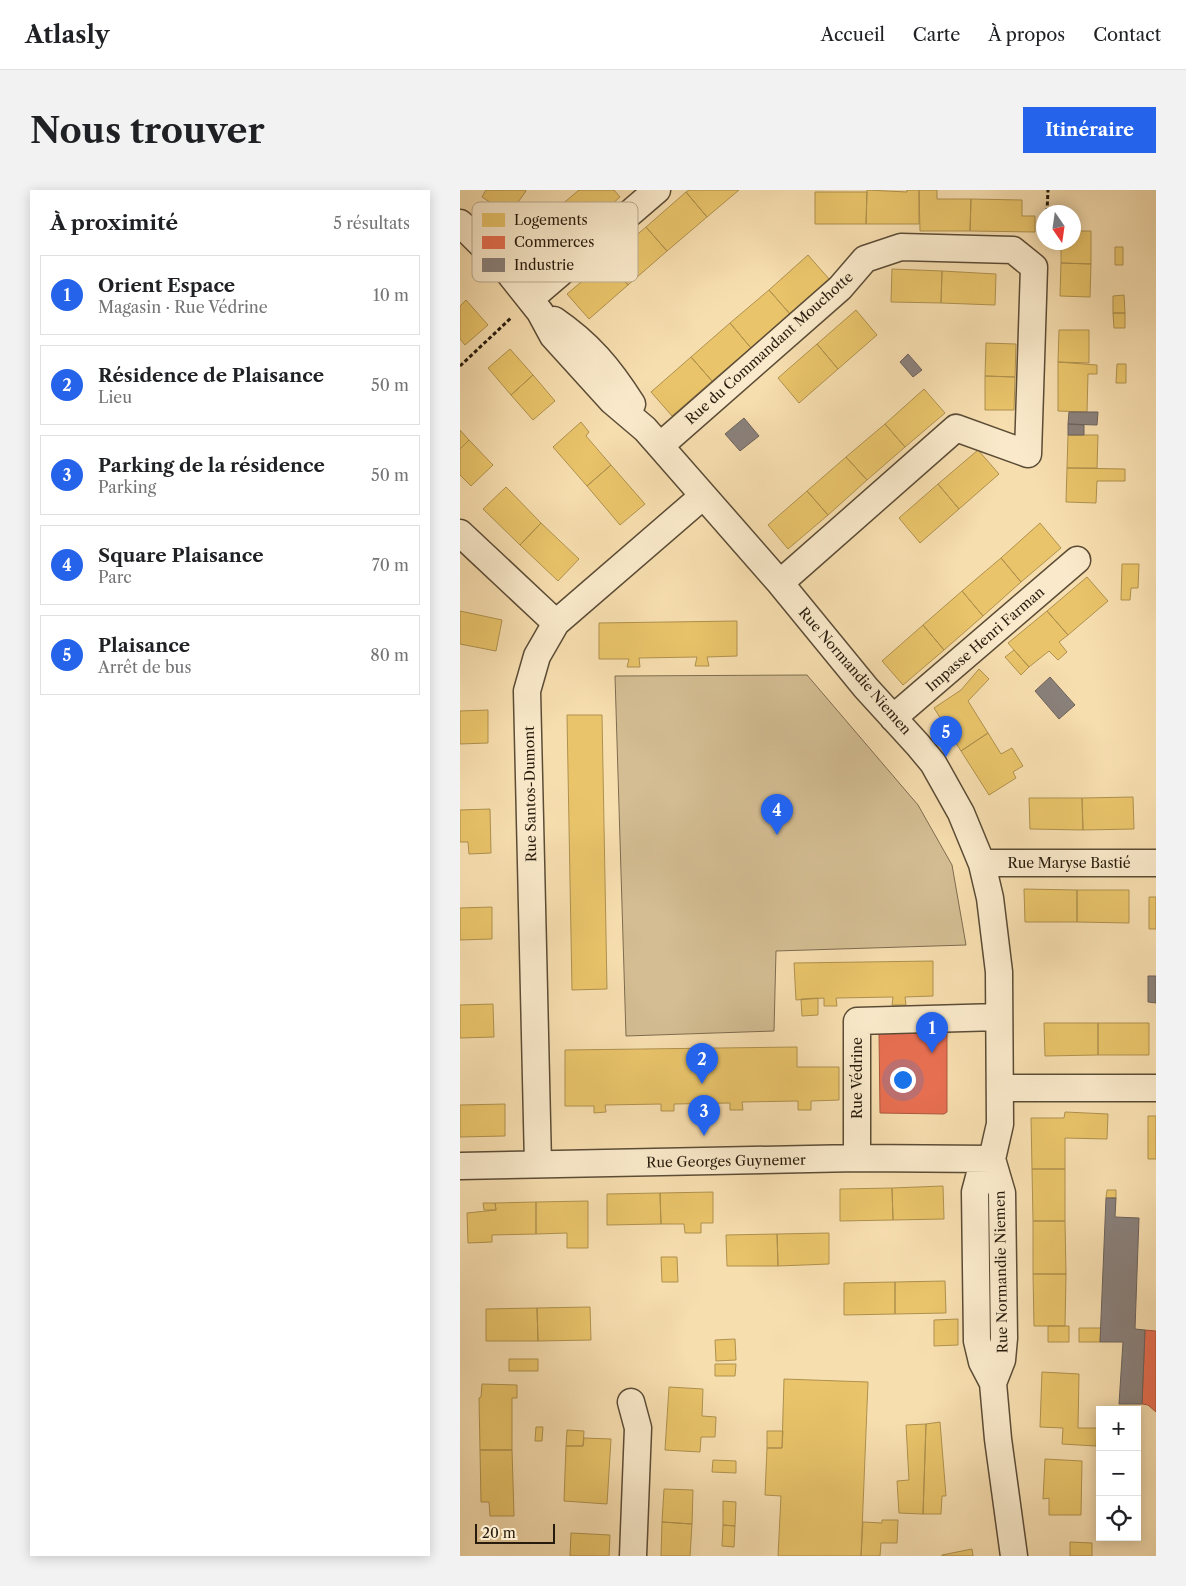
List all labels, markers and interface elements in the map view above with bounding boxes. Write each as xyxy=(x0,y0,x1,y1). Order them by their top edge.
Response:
text: Atlasly xyxy=(25,20,109,49)
text: Accueil xyxy=(821,24,885,46)
text: Carte xyxy=(913,24,960,46)
text: À propos xyxy=(988,24,1065,46)
text: Contact xyxy=(1093,24,1161,46)
button: Itinéraire xyxy=(1023,107,1156,153)
text: Nous trouver xyxy=(30,109,265,152)
legend xyxy=(472,202,638,282)
north arrow xyxy=(1036,205,1081,250)
text: À proximité xyxy=(50,210,178,235)
text: Logements xyxy=(514,211,588,229)
text: 5 résultats xyxy=(333,213,410,233)
text: Commerces xyxy=(514,233,594,251)
text: Industrie xyxy=(514,256,574,274)
street label: Rue du Commandant Mouchotte xyxy=(681,268,857,428)
text: Orient Espace xyxy=(98,274,235,297)
text: 1 xyxy=(63,285,71,305)
text: 10 m xyxy=(373,285,409,305)
text: Magasin · Rue Védrine xyxy=(98,297,268,317)
text: Résidence de Plaisance xyxy=(98,364,324,387)
text: 2 xyxy=(62,375,72,395)
text: 50 m xyxy=(371,375,409,395)
text: Lieu xyxy=(98,387,132,407)
text: Parking de la résidence xyxy=(98,454,325,477)
text: 3 xyxy=(62,465,72,485)
text: 50 m xyxy=(371,465,409,485)
text: Parking xyxy=(98,477,156,497)
text: Square Plaisance xyxy=(98,544,264,567)
text: 4 xyxy=(62,555,72,575)
text: 70 m xyxy=(372,555,409,575)
text: Parc xyxy=(98,567,132,587)
street label: Impasse Henri Farman xyxy=(922,582,1048,695)
street label: Rue Normandie Niemen xyxy=(795,604,915,739)
text: Plaisance xyxy=(98,634,190,657)
text: 5 xyxy=(63,645,71,665)
text: 80 m xyxy=(370,645,409,665)
text: Arrêt de bus xyxy=(98,657,191,677)
pin: 5 xyxy=(930,716,962,757)
street label: Rue Santos-Dumont xyxy=(520,726,540,862)
pin: 4 xyxy=(761,794,793,835)
street label: Rue Maryse Bastié xyxy=(1007,854,1131,872)
pin: 1 xyxy=(916,1012,948,1053)
street label: Rue Védrine xyxy=(848,1037,866,1119)
pin: 2 xyxy=(686,1043,718,1084)
your location xyxy=(890,1067,916,1093)
pin: 3 xyxy=(688,1095,720,1136)
street label: Rue Georges Guynemer xyxy=(646,1151,806,1171)
street label: Rue Normandie Niemen xyxy=(991,1190,1011,1354)
map controls xyxy=(1096,1406,1141,1541)
button: + xyxy=(1096,1406,1141,1451)
button: − xyxy=(1096,1451,1141,1496)
button: locate xyxy=(1096,1496,1141,1541)
scale bar xyxy=(475,1521,555,1544)
text: 20 m xyxy=(482,1524,516,1542)

